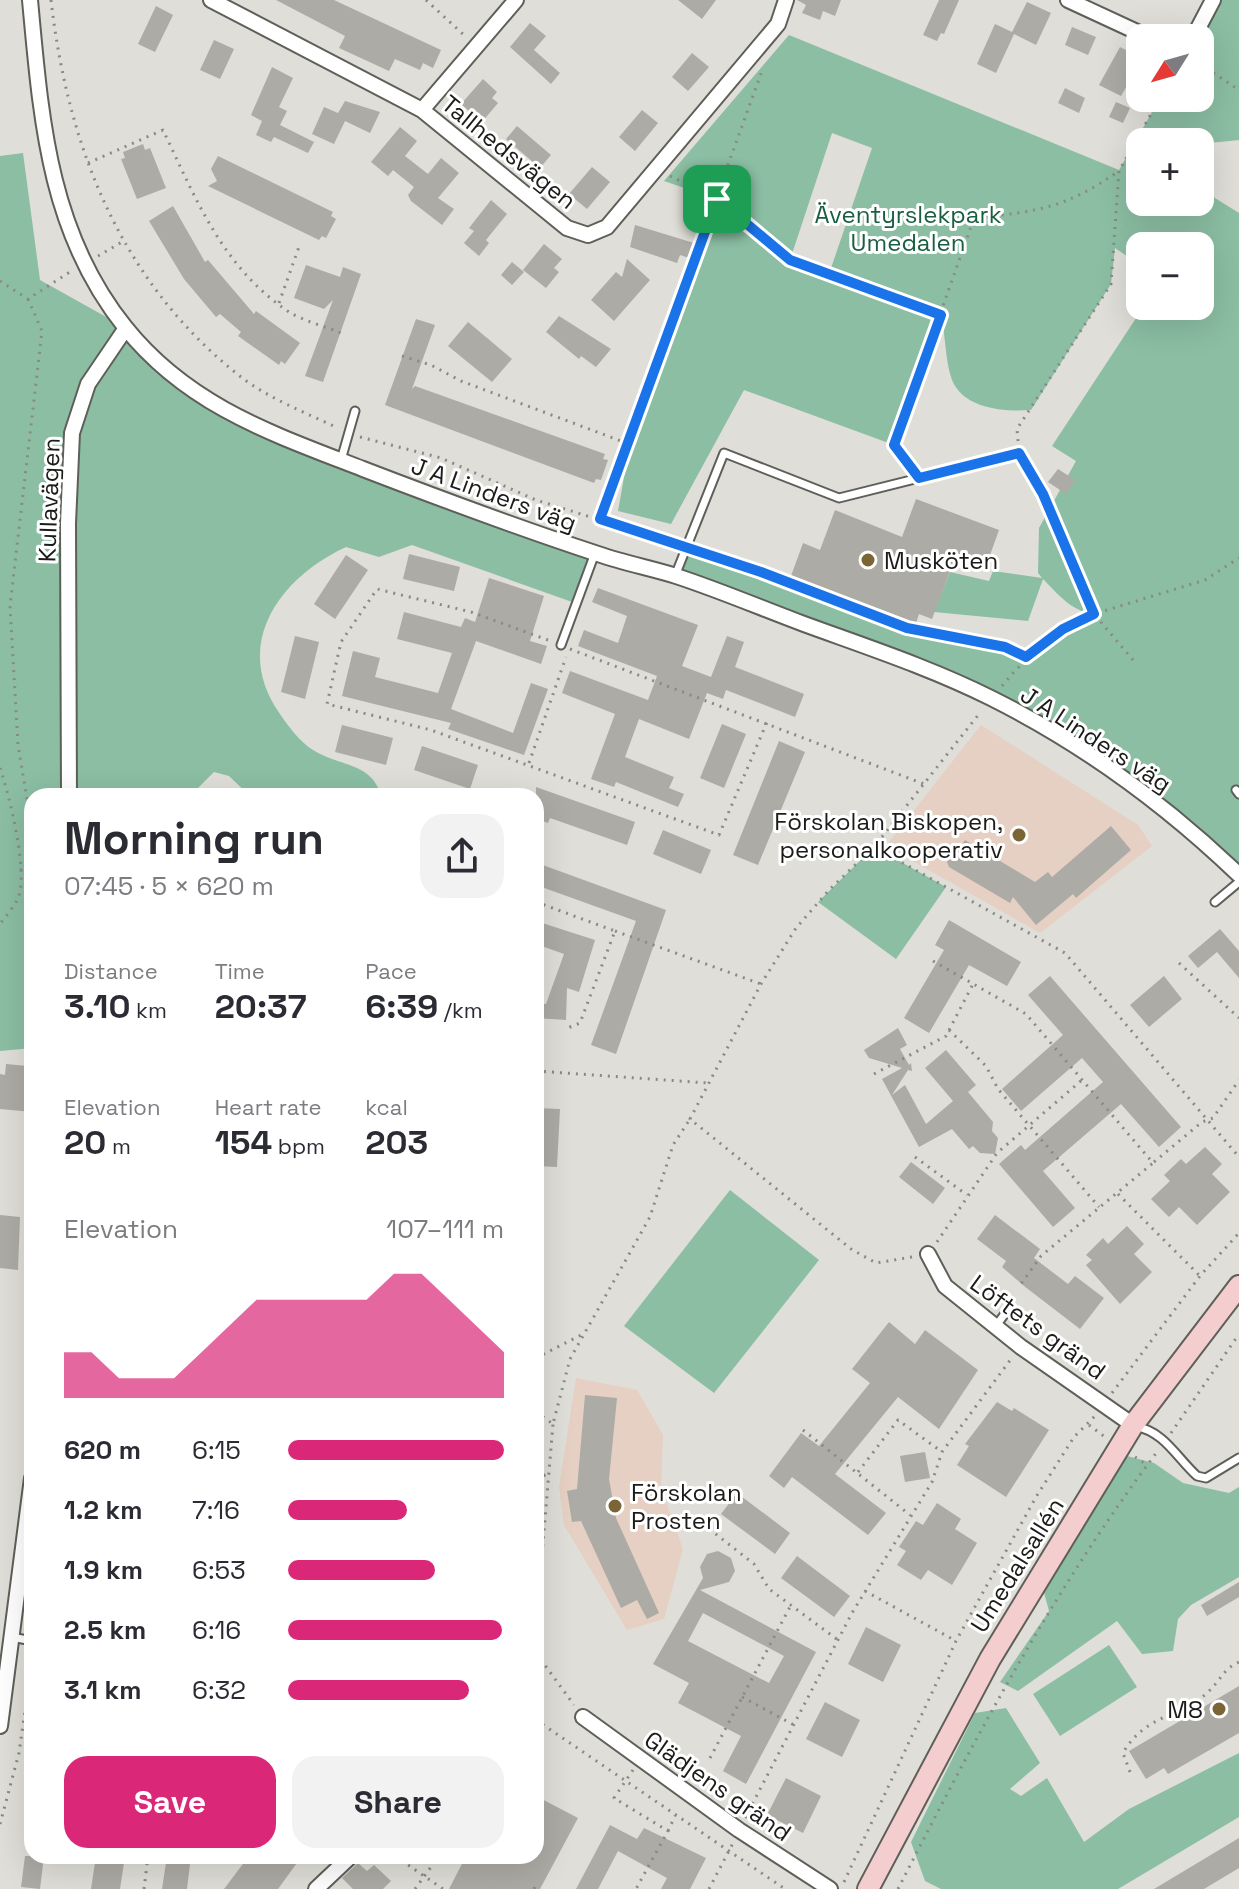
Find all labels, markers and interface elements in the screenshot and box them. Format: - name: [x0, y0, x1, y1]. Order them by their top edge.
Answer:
- north arrow: [1126, 24, 1214, 112]
- map controls: [1126, 24, 1214, 320]
- street label: Tallhedsvägen: [435, 88, 583, 216]
- button: +: [1126, 128, 1214, 216]
- pin: [683, 165, 751, 233]
- icon: arrive: [695, 177, 739, 221]
- park label: Äventyrslekpark Umedalen: [814, 199, 1002, 258]
- button: −: [1126, 232, 1214, 320]
- street label: Kullavägen: [31, 437, 67, 563]
- street label: J A Linders väg: [407, 450, 581, 538]
- place label: Musköten: [884, 545, 998, 576]
- marker: Musköten: [859, 551, 877, 569]
- street label: J A Linders väg: [1015, 679, 1177, 799]
- place label: Förskolan Biskopen, personalkooperativ: [774, 806, 1003, 865]
- text: Morning run: [64, 811, 324, 867]
- button: share: [420, 814, 504, 898]
- marker: Förskolan Biskopen, personalkooperativ: [1010, 826, 1028, 844]
- text: 07:45 · 5 × 620 m: [64, 869, 274, 903]
- text: Distance: [64, 957, 158, 985]
- text: Time: [215, 957, 265, 985]
- text: Pace: [365, 957, 417, 985]
- text: 3.10: [64, 985, 130, 1028]
- text: 20:37: [215, 985, 307, 1028]
- text: 6:39: [365, 985, 438, 1028]
- text: km: [130, 996, 167, 1024]
- text: /km: [438, 996, 483, 1024]
- text: Elevation: [64, 1093, 160, 1121]
- text: Heart rate: [215, 1093, 321, 1121]
- text: kcal: [365, 1093, 408, 1121]
- text: 20: [64, 1121, 106, 1164]
- text: 154: [215, 1121, 272, 1164]
- text: 203: [365, 1121, 428, 1164]
- text: m: [106, 1132, 131, 1160]
- text: bpm: [272, 1132, 325, 1160]
- text: Elevation: [64, 1212, 178, 1246]
- text: 107–111 m: [386, 1212, 504, 1246]
- street label: Löftets gränd: [964, 1267, 1112, 1387]
- text: 620 m: [64, 1433, 141, 1467]
- text: 6:15: [192, 1433, 241, 1467]
- place label: Förskolan Prosten: [631, 1477, 742, 1536]
- street label: Umedalsallén: [963, 1492, 1071, 1638]
- text: 1.2 km: [64, 1493, 142, 1527]
- text: 7:16: [192, 1493, 240, 1527]
- marker: Förskolan Prosten: [606, 1497, 624, 1515]
- text: 1.9 km: [64, 1553, 143, 1587]
- text: 6:53: [192, 1553, 246, 1587]
- text: 2.5 km: [64, 1613, 146, 1647]
- text: 6:16: [192, 1613, 241, 1647]
- text: 3.1 km: [64, 1673, 141, 1707]
- text: 6:32: [192, 1673, 246, 1707]
- place label: M8: [1167, 1694, 1203, 1725]
- marker: M8: [1210, 1700, 1228, 1718]
- street label: Glädjens gränd: [639, 1724, 797, 1848]
- button: Save: [64, 1756, 276, 1848]
- button: Share: [292, 1756, 504, 1848]

